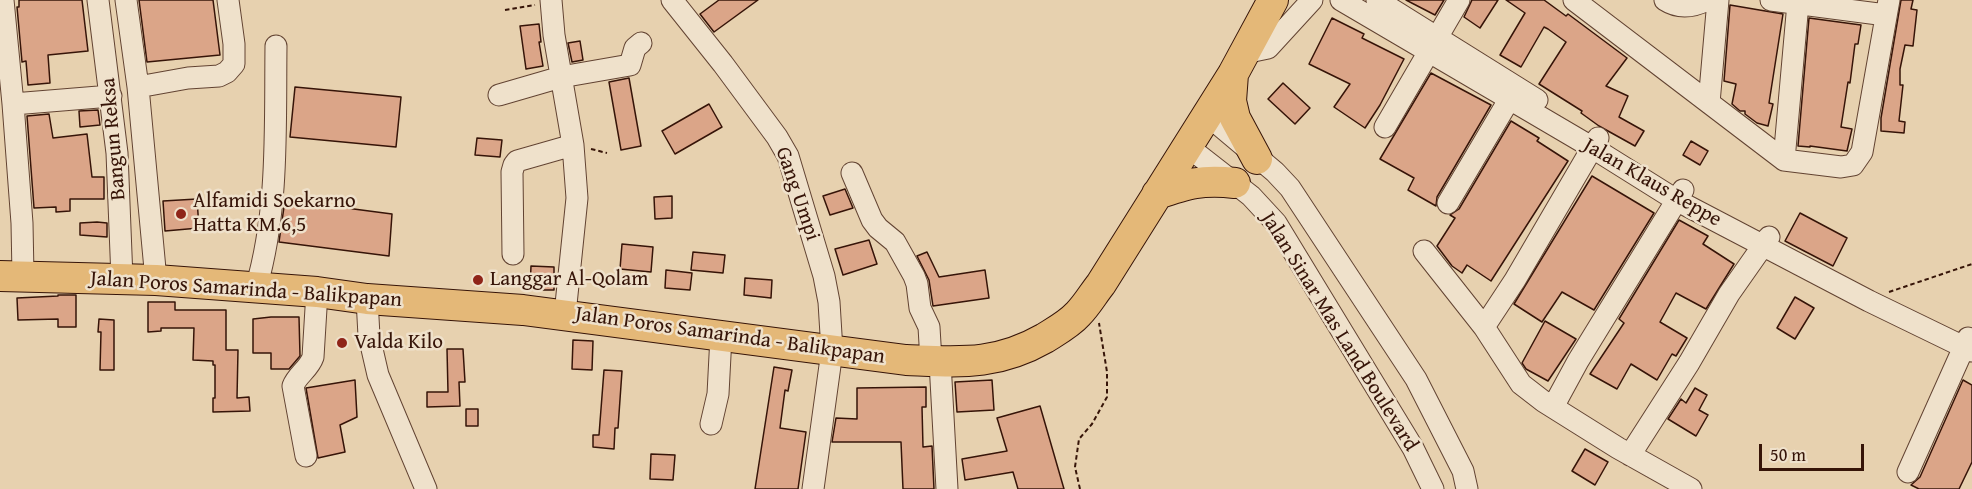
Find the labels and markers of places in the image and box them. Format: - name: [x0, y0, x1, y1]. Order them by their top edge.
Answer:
- place label: Alfamidi Soekarno Hatta KM.6,5: [193, 189, 356, 239]
- marker: Alfamidi Soekarno Hatta KM.6,5: [174, 207, 188, 221]
- place label: Langgar Al-Qolam: [490, 267, 648, 293]
- marker: Langgar Al-Qolam: [471, 273, 485, 287]
- place label: Valda Kilo: [354, 330, 443, 356]
- marker: Valda Kilo: [335, 336, 349, 350]

